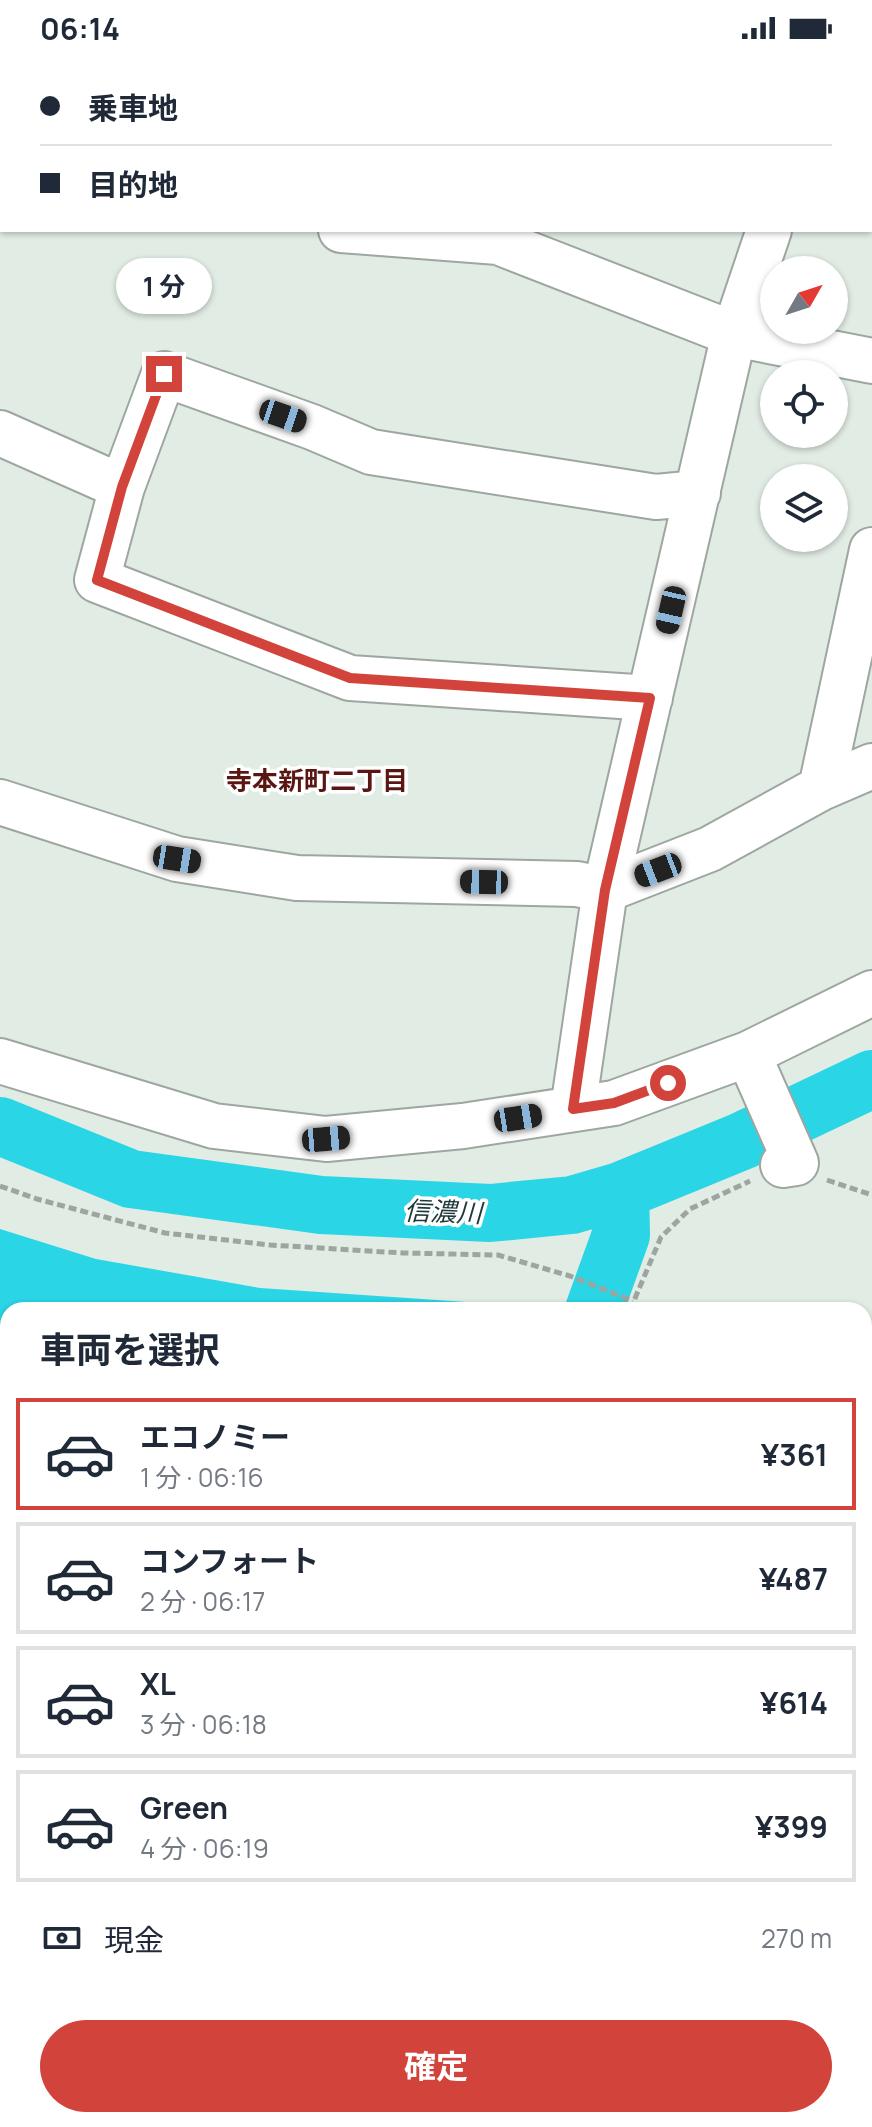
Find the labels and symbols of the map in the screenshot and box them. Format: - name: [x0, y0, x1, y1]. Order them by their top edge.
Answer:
- north arrow: [760, 256, 848, 344]
- callout: 1 分: [116, 258, 212, 314]
- route end: [146, 356, 182, 392]
- car: [256, 397, 310, 435]
- car: [654, 584, 688, 636]
- district label: 寺本新町二丁目: [226, 762, 408, 798]
- car: [151, 843, 203, 875]
- car: [631, 850, 685, 890]
- car: [460, 870, 508, 894]
- route start: [650, 1065, 686, 1101]
- car: [492, 1102, 544, 1134]
- car: [301, 1125, 351, 1153]
- water label: 信濃川: [403, 1192, 486, 1230]

